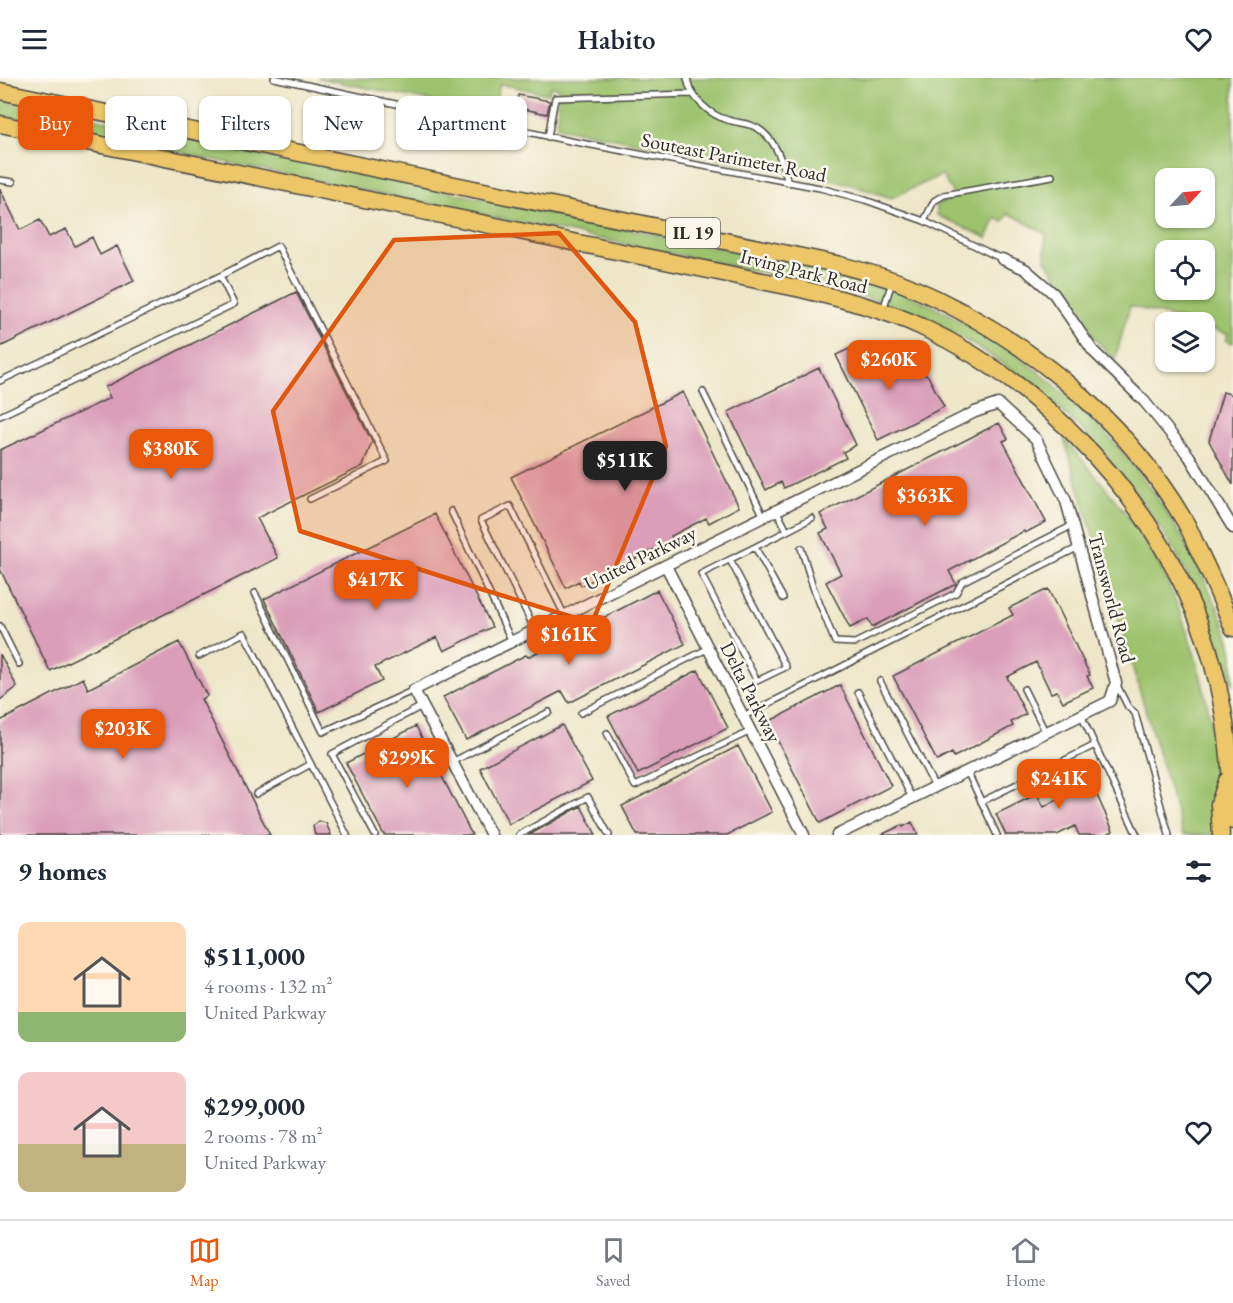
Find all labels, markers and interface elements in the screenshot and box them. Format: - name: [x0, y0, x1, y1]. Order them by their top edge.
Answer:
- text: Habito: [577, 22, 656, 57]
- icon: menu: [18, 23, 51, 56]
- icon: heart: [1182, 23, 1215, 56]
- chip: Buy: [18, 96, 93, 150]
- chip: Rent: [105, 96, 187, 150]
- chip: Filters: [199, 96, 291, 150]
- chip: New: [303, 96, 384, 150]
- chip: Apartment: [396, 96, 527, 150]
- street label: Souteast Parimeter Road: [639, 126, 830, 188]
- north arrow: [1155, 168, 1215, 228]
- map controls: [1155, 168, 1215, 372]
- road number: IL 19: [666, 218, 720, 248]
- button: locate: [1155, 240, 1215, 300]
- street label: Irving Park Road: [738, 243, 871, 300]
- button: layers: [1155, 312, 1215, 372]
- pin: $260K: [847, 340, 931, 391]
- text: $260K: [861, 346, 917, 372]
- pin: $380K: [129, 429, 213, 480]
- text: $380K: [143, 435, 199, 461]
- pin: $511K: [583, 441, 667, 492]
- text: $511K: [597, 447, 653, 473]
- pin: $363K: [883, 476, 967, 527]
- text: $363K: [897, 482, 953, 508]
- street label: United Parkway: [579, 519, 701, 596]
- street label: Transworld Road: [1082, 530, 1142, 667]
- pin: $417K: [334, 560, 418, 611]
- text: $417K: [348, 566, 404, 592]
- pin: $161K: [527, 615, 611, 666]
- text: $161K: [541, 621, 597, 647]
- street label: Delta Parkway: [714, 637, 788, 747]
- pin: $203K: [81, 709, 165, 760]
- text: $203K: [95, 715, 151, 741]
- pin: $299K: [365, 738, 449, 789]
- text: $299K: [379, 744, 435, 770]
- pin: $241K: [1017, 759, 1101, 810]
- text: $241K: [1031, 765, 1087, 791]
- text: 9 homes: [18, 854, 107, 888]
- icon: filters: [1182, 855, 1215, 888]
- text: $511,000: [204, 939, 305, 973]
- icon: home: [66, 946, 138, 1018]
- icon: heart: [1182, 966, 1215, 999]
- text: 4 rooms · 132 m²: [204, 973, 332, 999]
- text: United Parkway: [204, 999, 326, 1025]
- text: $299,000: [204, 1089, 305, 1123]
- icon: home: [66, 1096, 138, 1168]
- icon: heart: [1182, 1116, 1215, 1149]
- text: 2 rooms · 78 m²: [204, 1123, 323, 1149]
- text: United Parkway: [204, 1149, 326, 1175]
- tab: Map: [188, 1234, 221, 1291]
- tab: Saved: [596, 1234, 630, 1291]
- tab: Home: [1006, 1234, 1045, 1291]

